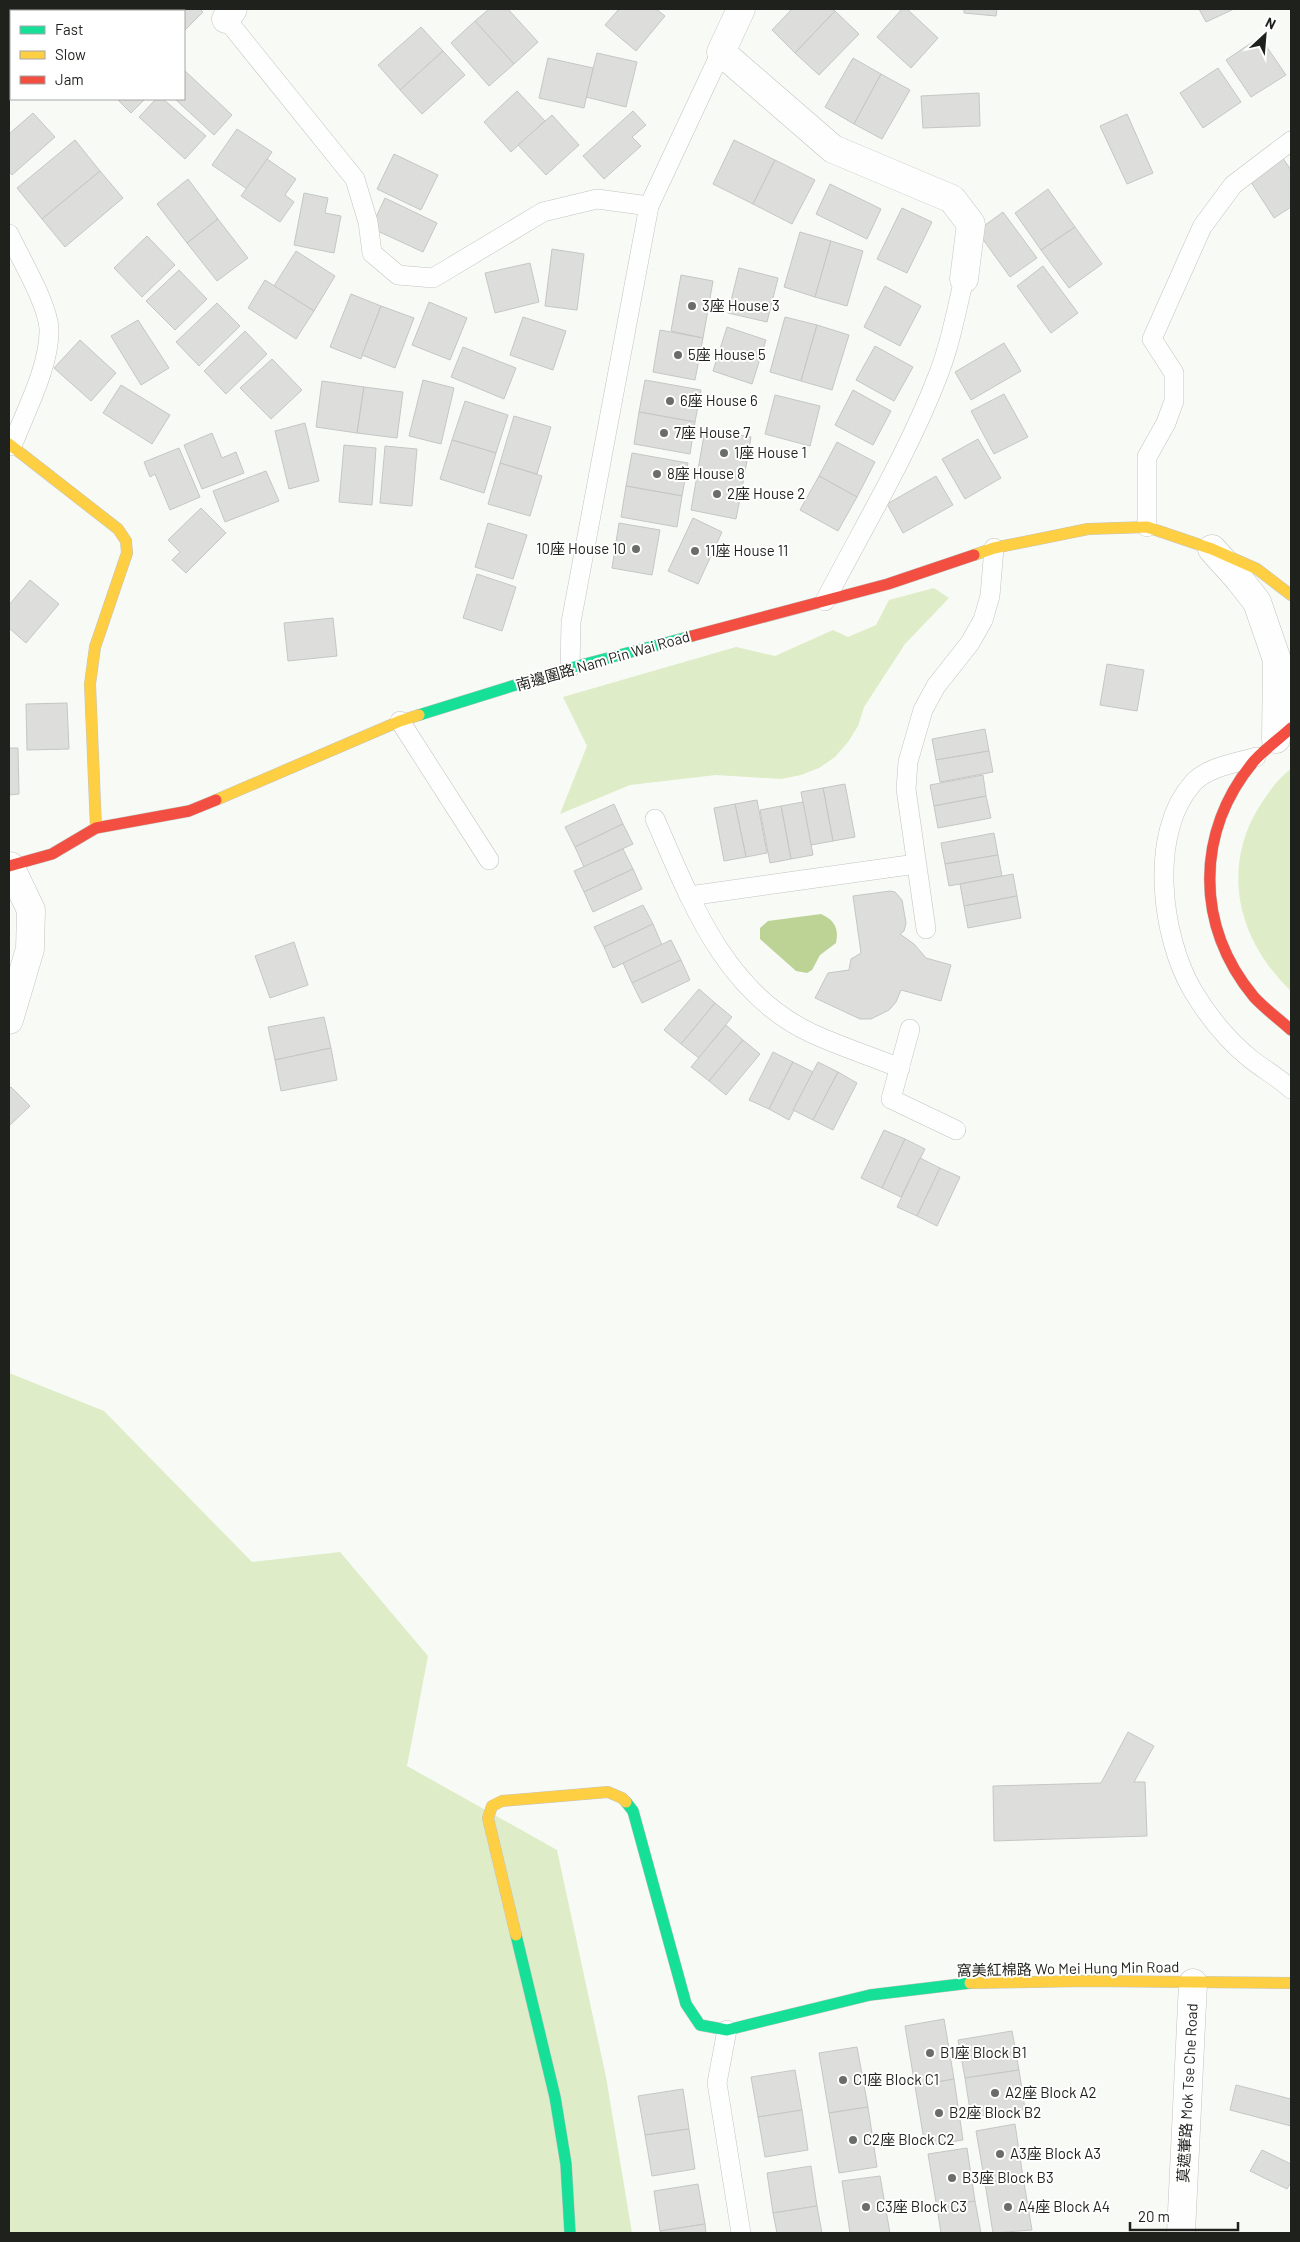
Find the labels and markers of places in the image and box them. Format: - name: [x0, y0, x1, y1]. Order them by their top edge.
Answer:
- place label: 3座 House 3: [702, 296, 780, 314]
- marker: 3座 House 3: [686, 300, 698, 312]
- place label: 5座 House 5: [688, 345, 766, 363]
- marker: 5座 House 5: [672, 349, 684, 361]
- place label: 6座 House 6: [680, 391, 758, 409]
- marker: 6座 House 6: [664, 395, 676, 407]
- place label: 7座 House 7: [674, 423, 750, 441]
- marker: 7座 House 7: [658, 427, 670, 439]
- place label: 1座 House 1: [734, 443, 807, 461]
- marker: 1座 House 1: [718, 447, 730, 459]
- place label: 8座 House 8: [667, 464, 745, 482]
- marker: 8座 House 8: [651, 468, 663, 480]
- place label: 2座 House 2: [727, 484, 805, 502]
- marker: 2座 House 2: [711, 488, 723, 500]
- place label: 10座 House 10: [536, 539, 626, 557]
- place label: 11座 House 11: [705, 541, 788, 559]
- marker: 10座 House 10: [630, 543, 642, 555]
- marker: 11座 House 11: [689, 545, 701, 557]
- place label: B1座 Block B1: [940, 2043, 1027, 2061]
- marker: B1座 Block B1: [924, 2047, 936, 2059]
- place label: C1座 Block C1: [853, 2070, 939, 2088]
- marker: C1座 Block C1: [837, 2074, 849, 2086]
- place label: A2座 Block A2: [1005, 2083, 1097, 2101]
- marker: A2座 Block A2: [989, 2087, 1001, 2099]
- place label: B2座 Block B2: [949, 2103, 1041, 2121]
- marker: B2座 Block B2: [933, 2107, 945, 2119]
- place label: C2座 Block C2: [863, 2130, 955, 2148]
- marker: C2座 Block C2: [847, 2134, 859, 2146]
- place label: A3座 Block A3: [1010, 2144, 1101, 2162]
- marker: A3座 Block A3: [994, 2148, 1006, 2160]
- place label: B3座 Block B3: [962, 2168, 1054, 2186]
- marker: B3座 Block B3: [946, 2172, 958, 2184]
- place label: C3座 Block C3: [876, 2197, 967, 2215]
- place label: A4座 Block A4: [1018, 2197, 1110, 2215]
- marker: C3座 Block C3: [860, 2201, 872, 2213]
- marker: A4座 Block A4: [1002, 2201, 1014, 2213]

